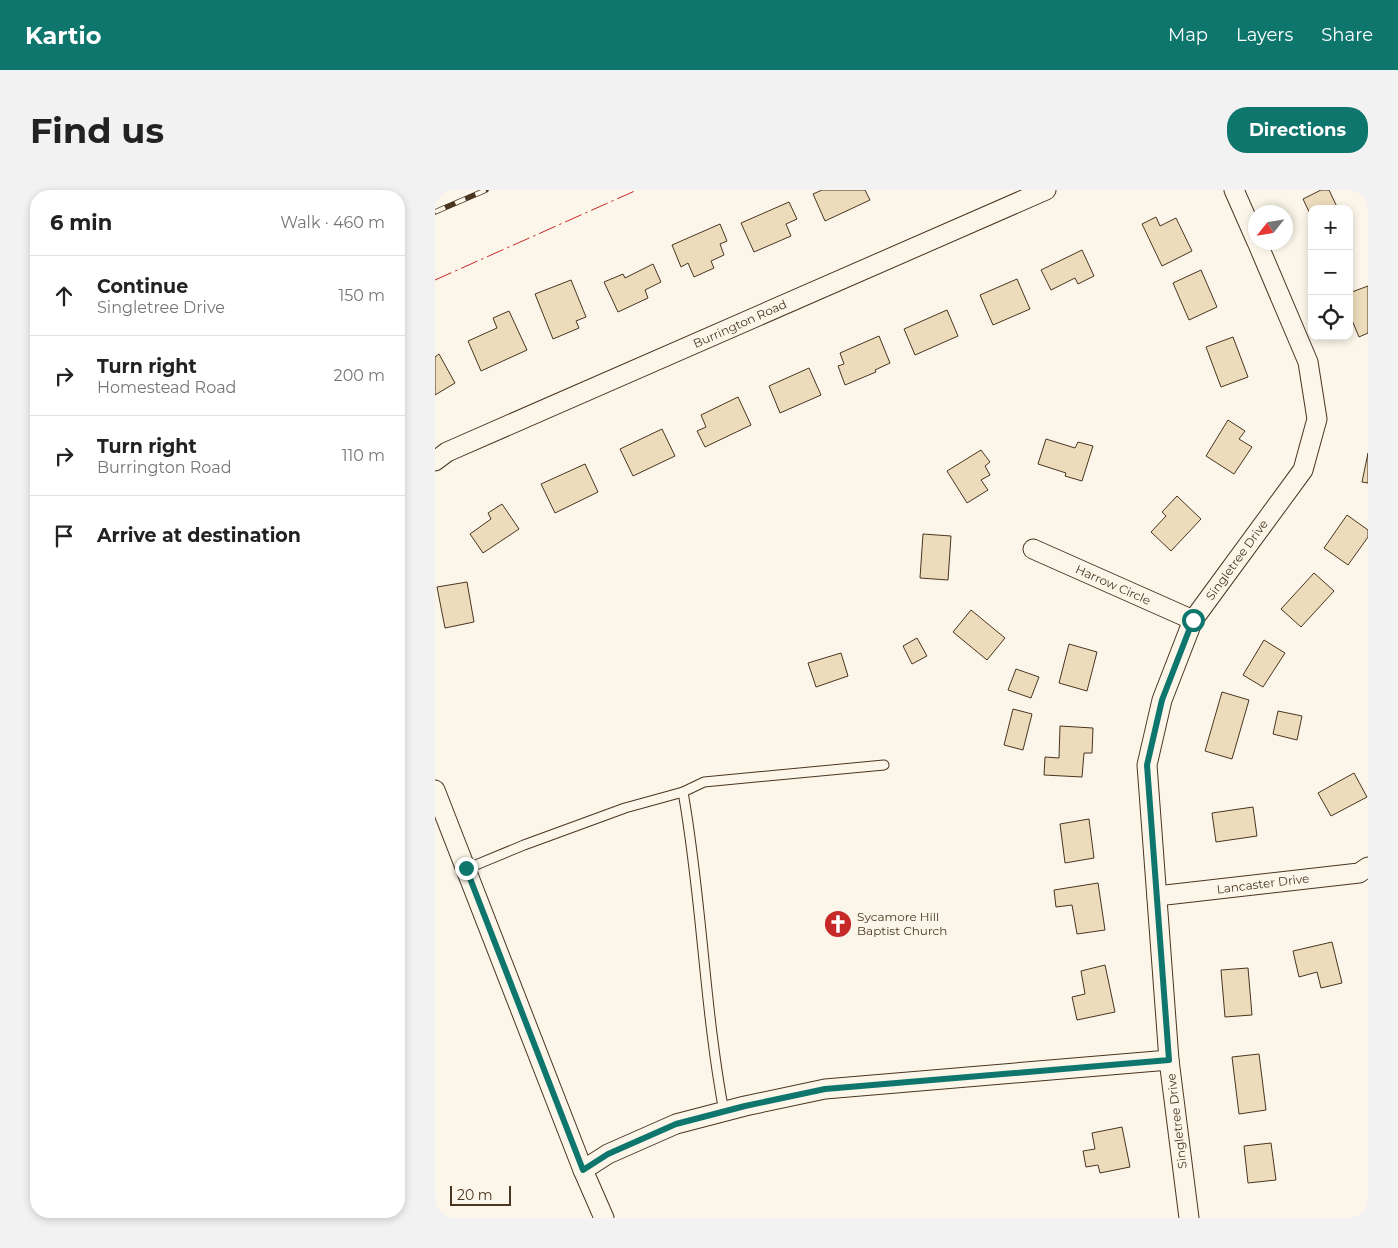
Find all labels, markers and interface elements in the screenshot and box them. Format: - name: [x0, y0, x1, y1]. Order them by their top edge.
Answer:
- text: Kartio: [25, 21, 101, 50]
- text: Map: [1168, 24, 1208, 46]
- text: Layers: [1236, 24, 1293, 46]
- text: Share: [1321, 24, 1373, 46]
- button: Directions: [1227, 107, 1368, 153]
- text: Find us: [30, 109, 164, 152]
- north arrow: [1248, 205, 1293, 250]
- map controls: [1308, 205, 1353, 340]
- button: +: [1308, 205, 1353, 250]
- text: 6 min: [50, 210, 112, 235]
- text: Walk · 460 m: [280, 213, 385, 232]
- button: −: [1308, 250, 1353, 295]
- text: Continue: [97, 275, 188, 298]
- icon: ahead: [50, 282, 78, 310]
- text: 150 m: [338, 286, 385, 305]
- button: locate: [1308, 295, 1353, 340]
- street label: Burrington Road: [691, 296, 789, 351]
- text: Singletree Drive: [97, 298, 225, 317]
- text: Turn right: [97, 355, 197, 378]
- icon: right: [50, 362, 78, 390]
- text: 200 m: [334, 366, 385, 385]
- text: Homestead Road: [97, 378, 236, 397]
- text: Turn right: [97, 435, 197, 458]
- icon: right: [50, 442, 78, 470]
- text: 110 m: [342, 446, 385, 465]
- text: Burrington Road: [97, 458, 232, 477]
- street label: Singletree Drive: [1202, 516, 1271, 603]
- icon: arrive: [50, 522, 78, 550]
- text: Arrive at destination: [97, 524, 301, 547]
- street label: Harrow Circle: [1073, 561, 1153, 608]
- route start: [1182, 609, 1205, 632]
- route end: [455, 857, 478, 880]
- street label: Lancaster Drive: [1216, 870, 1310, 897]
- church icon: Sycamore Hill Baptist Church: [823, 909, 853, 939]
- place label: Sycamore Hill Baptist Church: [857, 909, 947, 938]
- street label: Singletree Drive: [1163, 1072, 1190, 1170]
- scale bar: [450, 1183, 511, 1206]
- text: 20 m: [457, 1186, 493, 1204]

